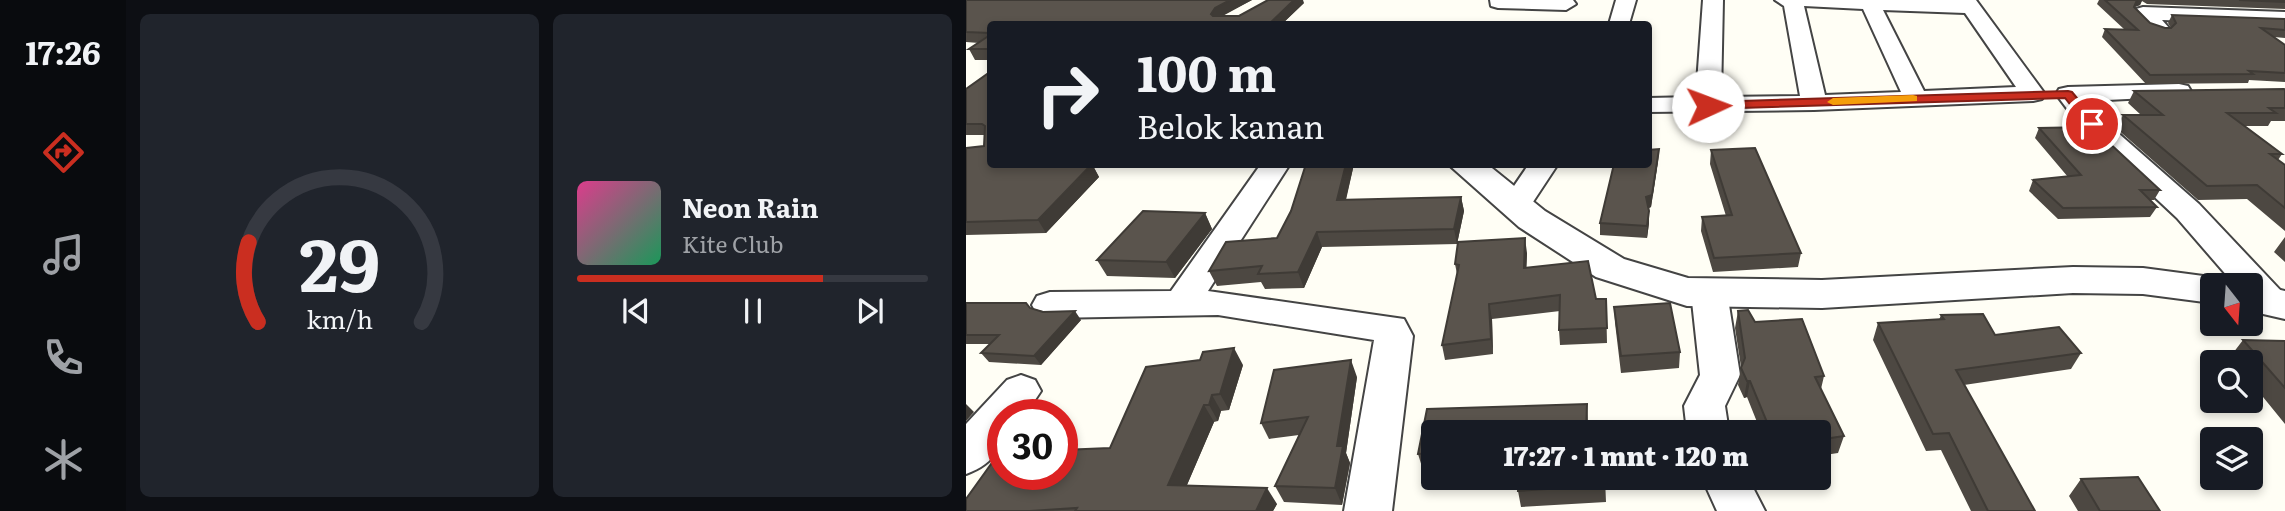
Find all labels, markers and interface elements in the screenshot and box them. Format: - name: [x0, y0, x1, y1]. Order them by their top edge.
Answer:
- text: 17:26: [25, 27, 101, 75]
- text: 100 m: [1137, 34, 1276, 107]
- icon: right: [1022, 49, 1113, 140]
- position arrow: [1671, 69, 1745, 143]
- pin: [2062, 94, 2122, 154]
- text: Belok kanan: [1137, 101, 1325, 149]
- icon: arrive: [2073, 105, 2111, 143]
- icon: directions: [39, 128, 88, 177]
- text: Neon Rain: [682, 187, 819, 226]
- text: 29: [299, 206, 380, 314]
- text: Kite Club: [682, 226, 783, 260]
- icon: music: [39, 230, 88, 279]
- north arrow: [2200, 273, 2263, 336]
- map controls: [2200, 273, 2263, 490]
- icon: previous: [617, 292, 655, 330]
- icon: pause: [734, 292, 772, 330]
- icon: next: [851, 292, 889, 330]
- text: km/h: [306, 299, 373, 336]
- icon: phone: [39, 333, 88, 382]
- button: search: [2200, 350, 2263, 413]
- speed limit sign: 30: [987, 399, 1078, 490]
- button: layers: [2200, 427, 2263, 490]
- icon: climate: [39, 435, 88, 484]
- text: 17:27 · 1 mnt · 120 m: [1504, 435, 1748, 474]

